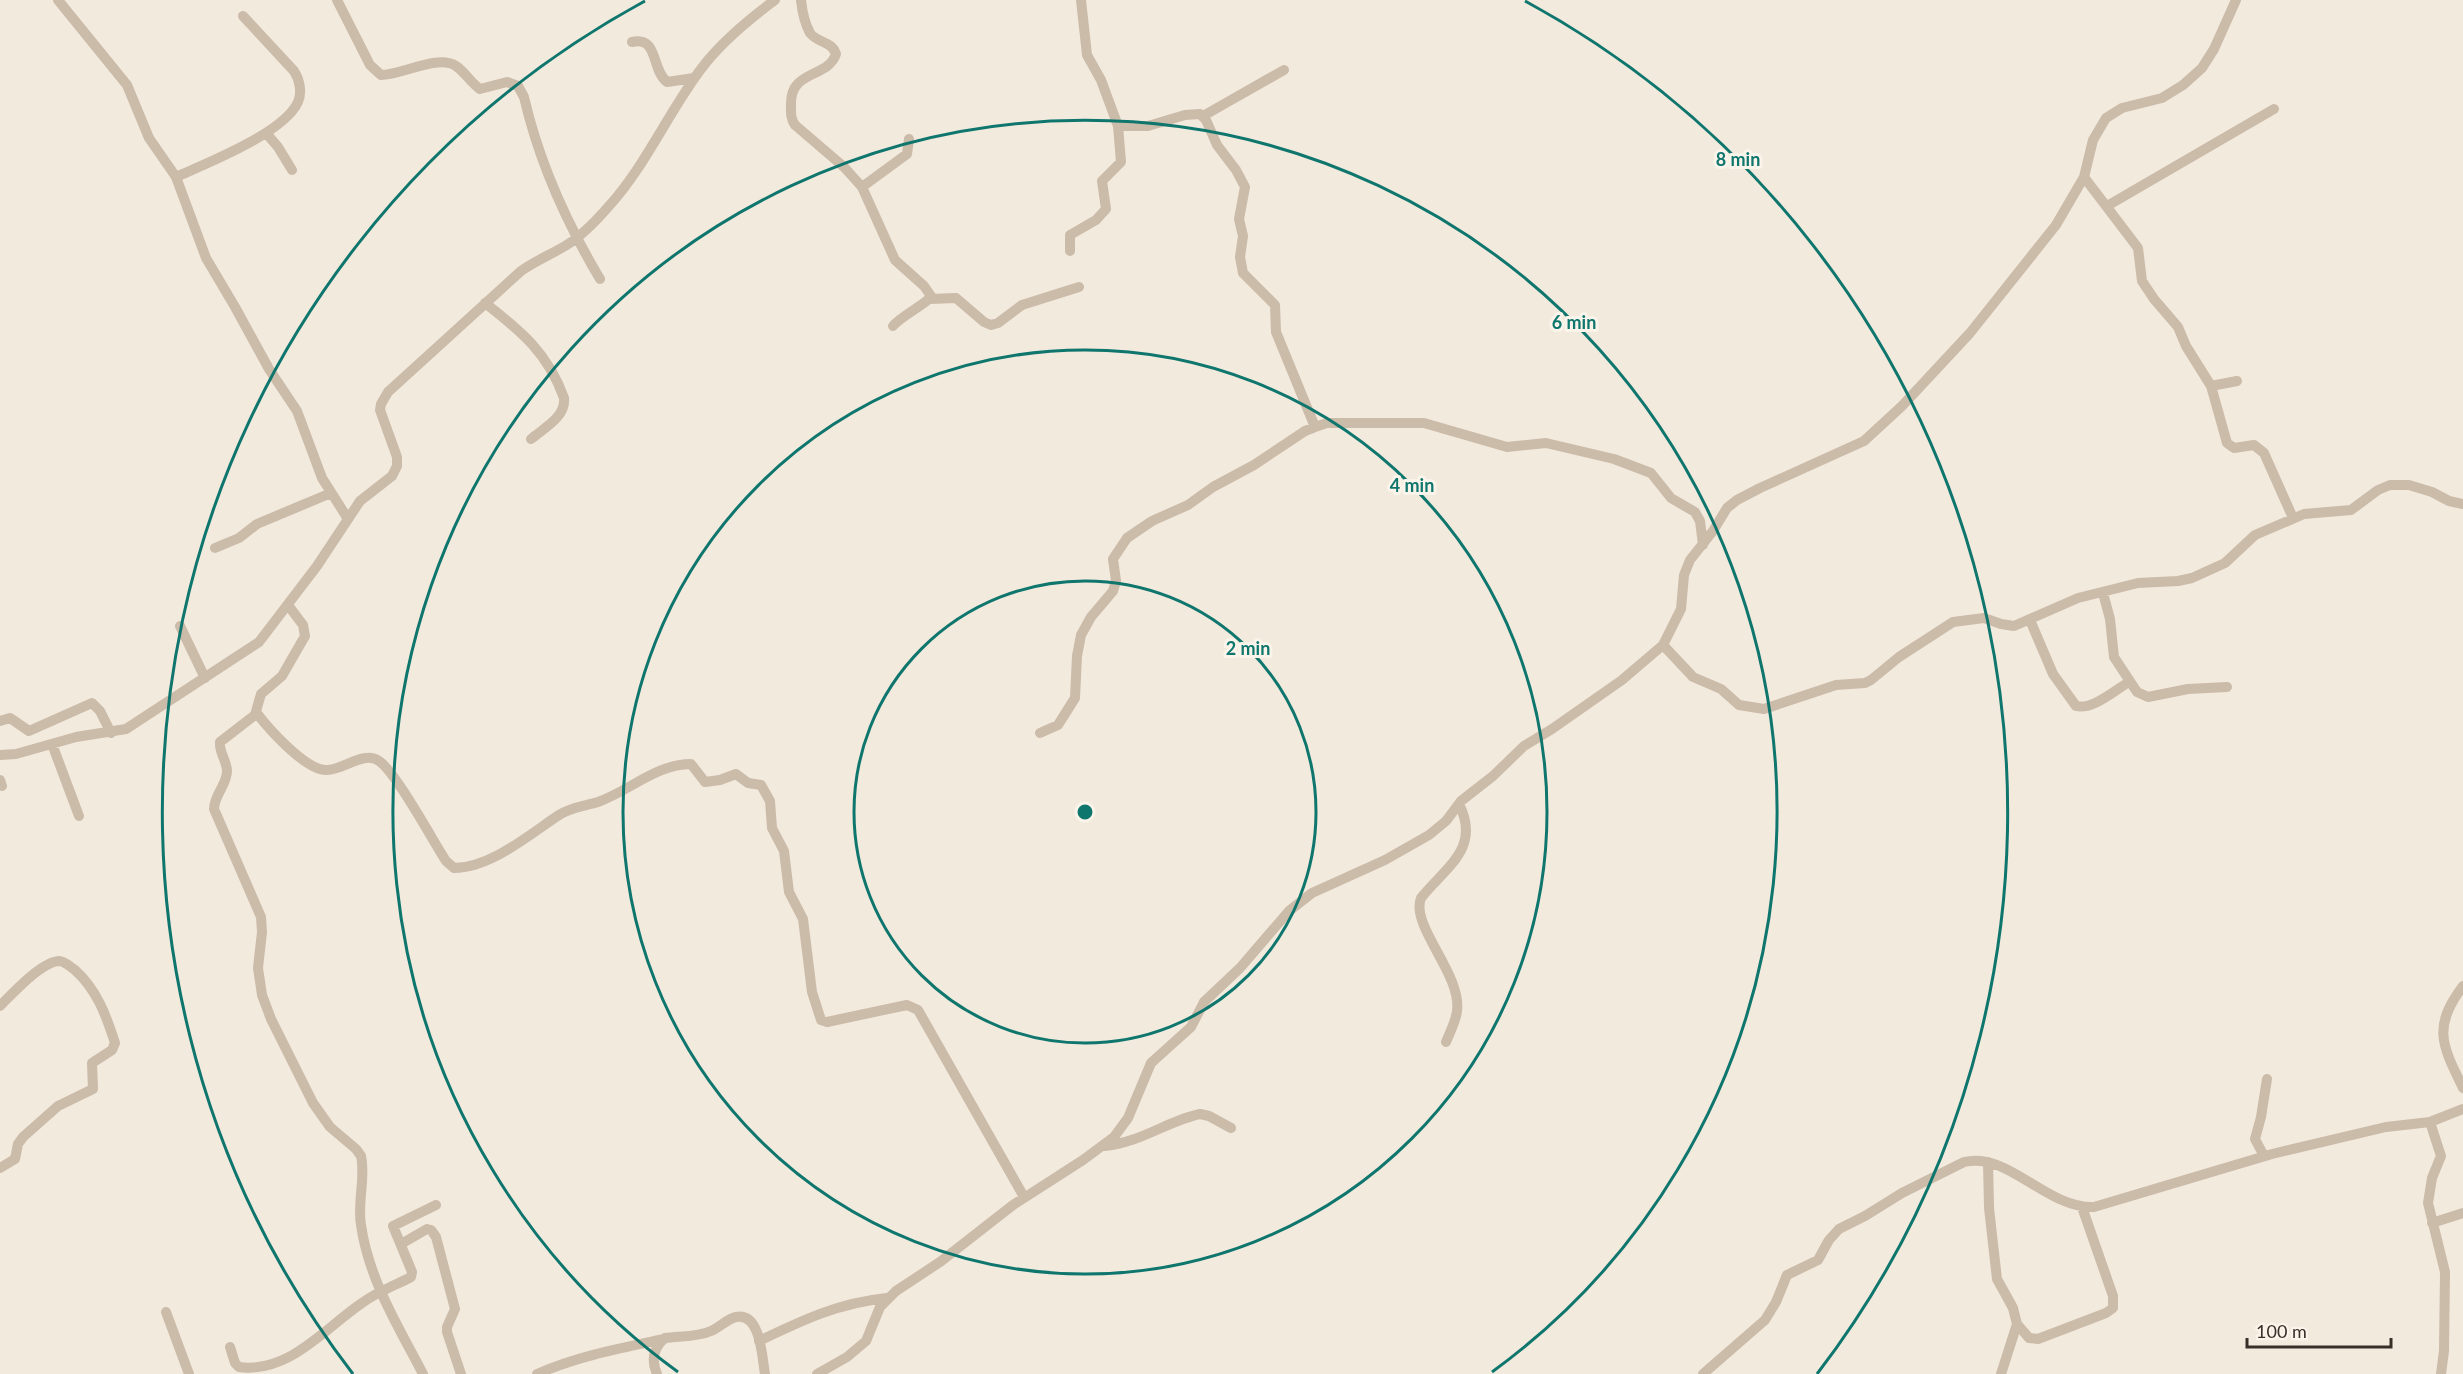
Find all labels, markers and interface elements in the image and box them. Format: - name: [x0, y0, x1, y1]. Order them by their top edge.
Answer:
- text: 8 min: [1716, 148, 1760, 170]
- text: 6 min: [1552, 311, 1596, 333]
- text: 4 min: [1390, 474, 1434, 496]
- text: 2 min: [1226, 637, 1270, 659]
- centre of rings: [1075, 802, 1095, 822]
- scale bar: [2247, 1311, 2391, 1349]
- text: 100 m: [2256, 1320, 2307, 1342]

